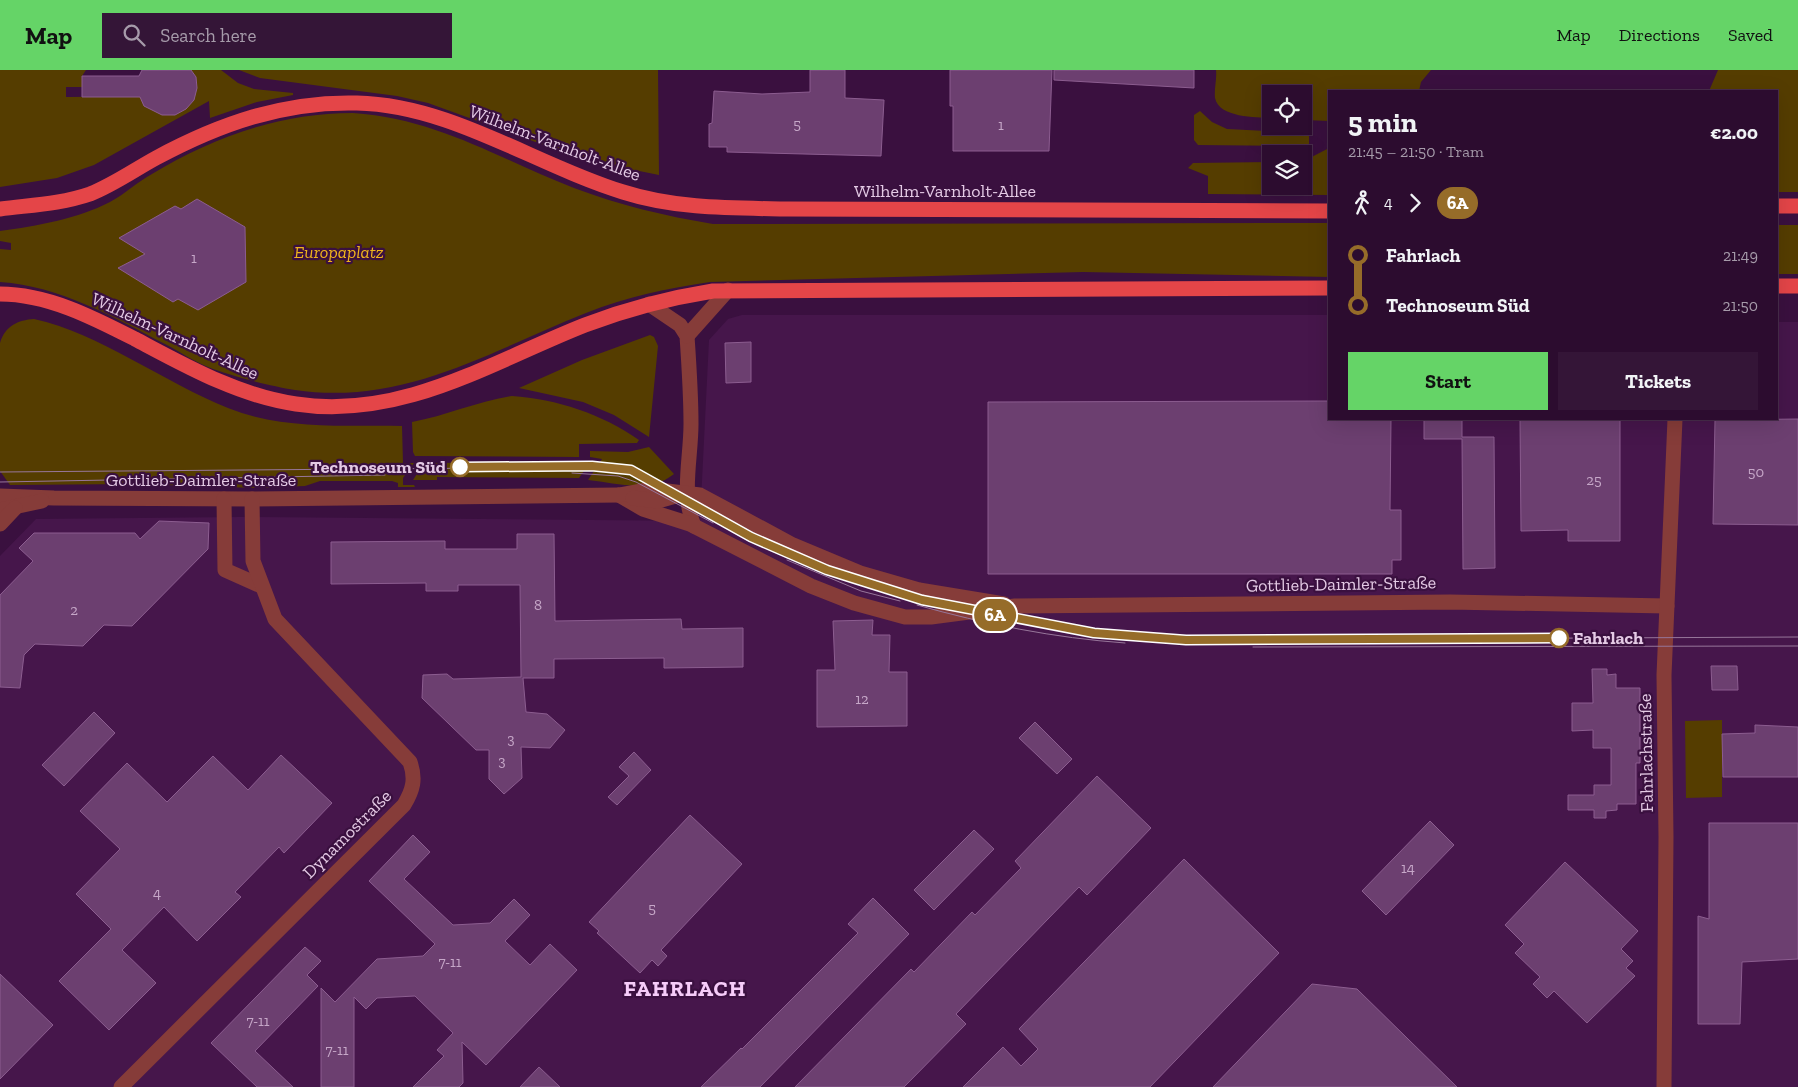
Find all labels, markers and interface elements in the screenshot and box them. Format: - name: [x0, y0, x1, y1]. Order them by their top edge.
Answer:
- search box: [102, 13, 452, 58]
- text: Map: [25, 21, 72, 50]
- icon: search: [120, 21, 148, 49]
- text: Search here: [160, 24, 257, 47]
- text: Map: [1556, 24, 1591, 46]
- text: Directions: [1619, 24, 1700, 46]
- text: Saved: [1728, 24, 1773, 46]
- map controls: [1262, 85, 1312, 195]
- button: locate: [1262, 85, 1312, 135]
- street label: Wilhelm-Varnholt-Allee: [466, 100, 644, 186]
- text: 5 min: [1348, 106, 1417, 139]
- house number: 5: [793, 115, 801, 133]
- house number: 1: [998, 116, 1004, 134]
- text: €2.00: [1710, 121, 1758, 144]
- text: 21:45 – 21:50 · Tram: [1348, 142, 1484, 161]
- button: layers: [1262, 145, 1312, 195]
- street label: Wilhelm-Varnholt-Allee: [854, 180, 1036, 202]
- icon: walk: [1348, 189, 1376, 217]
- icon: forward: [1401, 189, 1429, 217]
- text: 6A: [1447, 192, 1468, 214]
- text: 4: [1384, 193, 1393, 212]
- park label: Europaplatz: [294, 241, 384, 263]
- text: Fahrlach: [1386, 244, 1460, 267]
- text: 21:49: [1723, 246, 1758, 265]
- house number: 1: [191, 249, 197, 267]
- street label: Wilhelm-Varnholt-Allee: [88, 288, 262, 384]
- text: Technoseum Süd: [1386, 294, 1530, 317]
- text: 21:50: [1723, 296, 1758, 315]
- button: Start: [1348, 352, 1548, 410]
- button: Tickets: [1558, 352, 1758, 410]
- place label: Technoseum Süd: [310, 456, 447, 478]
- marker: Technoseum Süd: [450, 457, 470, 477]
- house number: 50: [1748, 463, 1764, 481]
- street label: Gottlieb-Daimler-Straße: [106, 469, 296, 491]
- house number: 25: [1586, 471, 1602, 489]
- street label: Gottlieb-Daimler-Straße: [1246, 571, 1436, 597]
- house number: 8: [534, 596, 542, 614]
- line badge: 6A: [972, 599, 1018, 631]
- house number: 2: [70, 601, 78, 619]
- text: 6A: [984, 604, 1006, 626]
- place label: Fahrlach: [1573, 627, 1644, 649]
- marker: Fahrlach: [1549, 628, 1569, 648]
- house number: 12: [855, 690, 869, 708]
- street label: Fahrlachstraße: [1634, 693, 1658, 813]
- house number: 3: [507, 730, 515, 748]
- house number: 3: [498, 752, 506, 770]
- street label: Dynamostraße: [298, 785, 396, 883]
- house number: 14: [1401, 859, 1415, 877]
- house number: 4: [153, 884, 161, 902]
- house number: 5: [648, 899, 656, 917]
- house number: 7-11: [438, 953, 462, 971]
- district label: FAHRLACH: [624, 975, 746, 1002]
- house number: 7-11: [246, 1012, 270, 1030]
- house number: 7-11: [325, 1041, 349, 1059]

